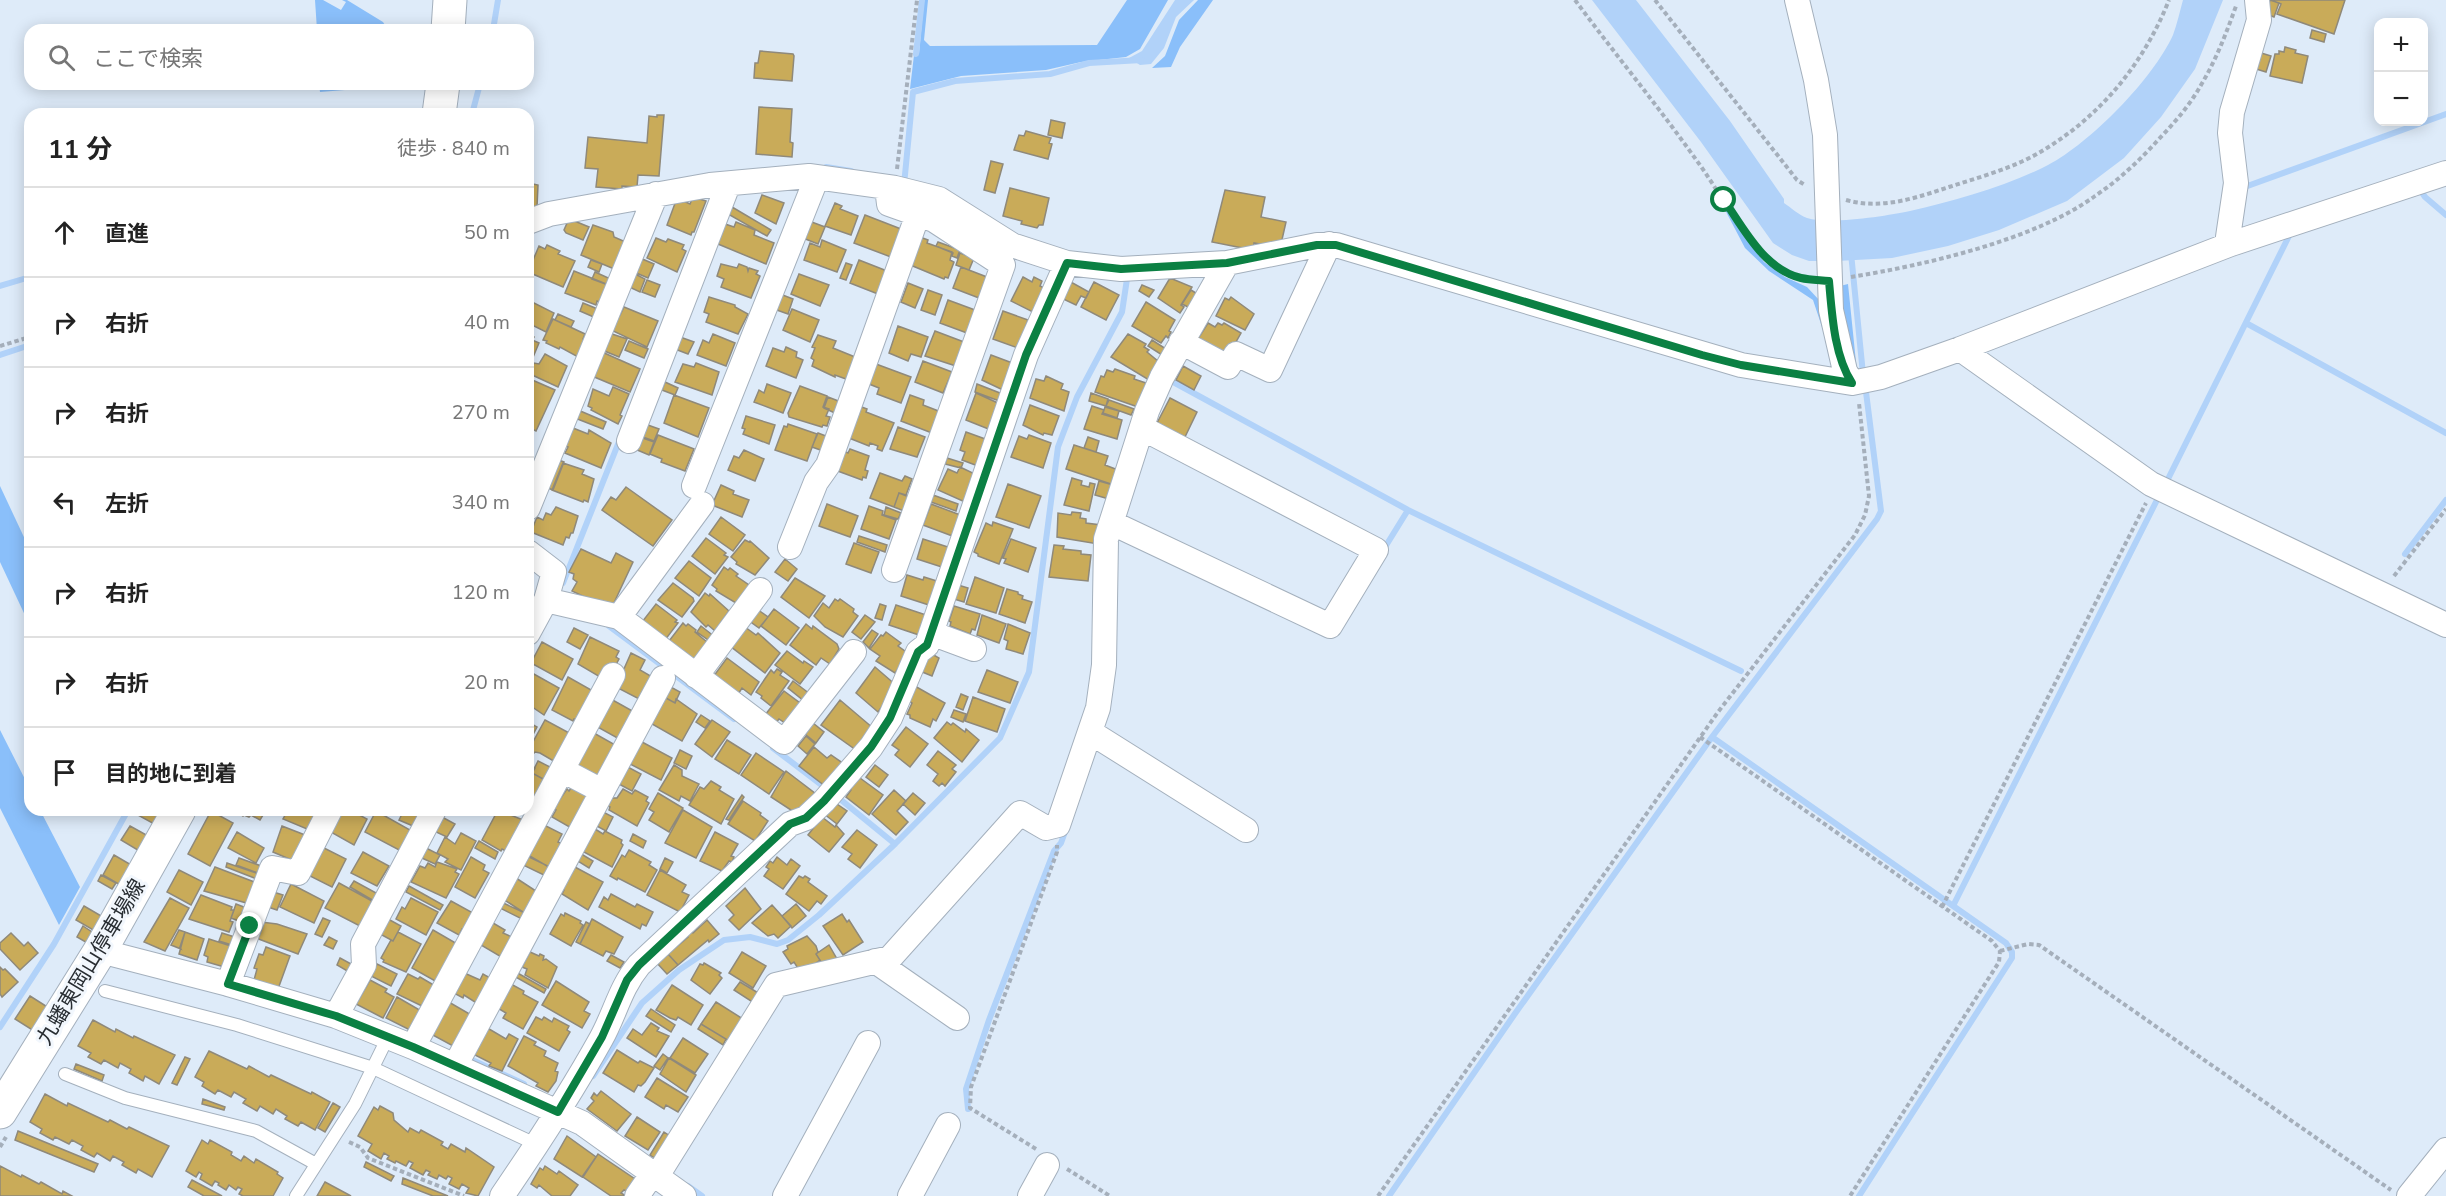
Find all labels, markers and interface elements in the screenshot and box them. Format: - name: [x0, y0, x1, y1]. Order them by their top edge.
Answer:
- map controls: [2374, 18, 2428, 126]
- button: +: [2374, 18, 2428, 72]
- search box: [24, 24, 534, 90]
- icon: search: [45, 41, 78, 74]
- text: ここで検索: [93, 44, 203, 74]
- button: −: [2374, 72, 2428, 126]
- text: 11 分: [48, 132, 112, 167]
- text: 徒歩 · 840 m: [397, 135, 510, 162]
- route start: [1710, 186, 1736, 212]
- icon: ahead: [48, 216, 81, 249]
- text: 直進: [105, 219, 149, 249]
- text: 50 m: [464, 219, 510, 246]
- icon: right: [48, 306, 81, 339]
- text: 右折: [105, 309, 149, 339]
- text: 40 m: [464, 309, 510, 336]
- icon: right: [48, 396, 81, 429]
- text: 右折: [105, 399, 149, 429]
- text: 270 m: [452, 399, 510, 426]
- icon: left: [48, 486, 81, 519]
- text: 左折: [105, 489, 149, 519]
- text: 340 m: [452, 489, 510, 516]
- icon: right: [48, 576, 81, 609]
- text: 右折: [105, 579, 149, 609]
- text: 120 m: [452, 579, 510, 606]
- icon: right: [48, 666, 81, 699]
- text: 右折: [105, 669, 149, 699]
- text: 20 m: [464, 669, 510, 696]
- icon: arrive: [48, 756, 81, 789]
- text: 目的地に到着: [105, 759, 237, 789]
- street label: 九蟠東岡山停車場線: [30, 874, 152, 1050]
- route end: [236, 912, 262, 938]

